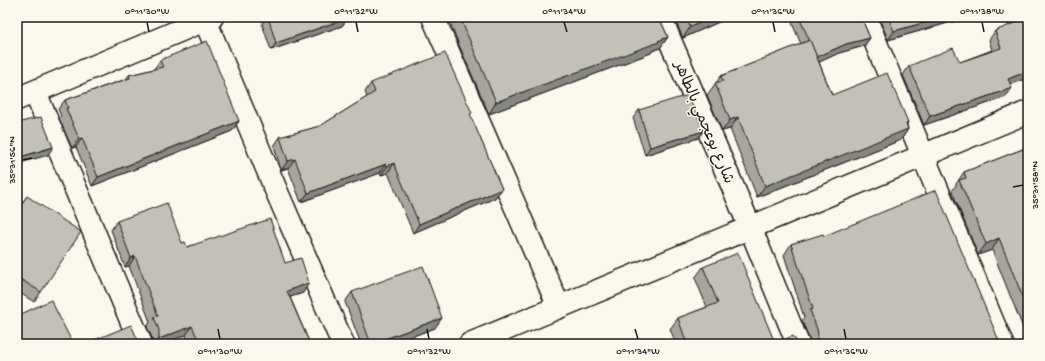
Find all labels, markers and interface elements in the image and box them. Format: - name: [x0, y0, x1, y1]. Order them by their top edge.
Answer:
- text: 0°11'30"W: [125, 6, 170, 18]
- text: 0°11'32"W: [334, 6, 378, 18]
- text: 0°11'34"W: [542, 6, 586, 18]
- text: 0°11'36"W: [751, 6, 795, 18]
- text: 0°11'38"W: [960, 6, 1005, 18]
- street label: شارع بوعجمي بالطاهر: [667, 57, 737, 187]
- text: 35°31'56"N: [7, 136, 19, 185]
- text: 35°31'58"N: [1030, 160, 1042, 210]
- text: 0°11'30"W: [198, 346, 243, 358]
- text: 0°11'32"W: [407, 346, 451, 358]
- text: 0°11'34"W: [616, 346, 660, 358]
- text: 0°11'36"W: [824, 346, 868, 358]

